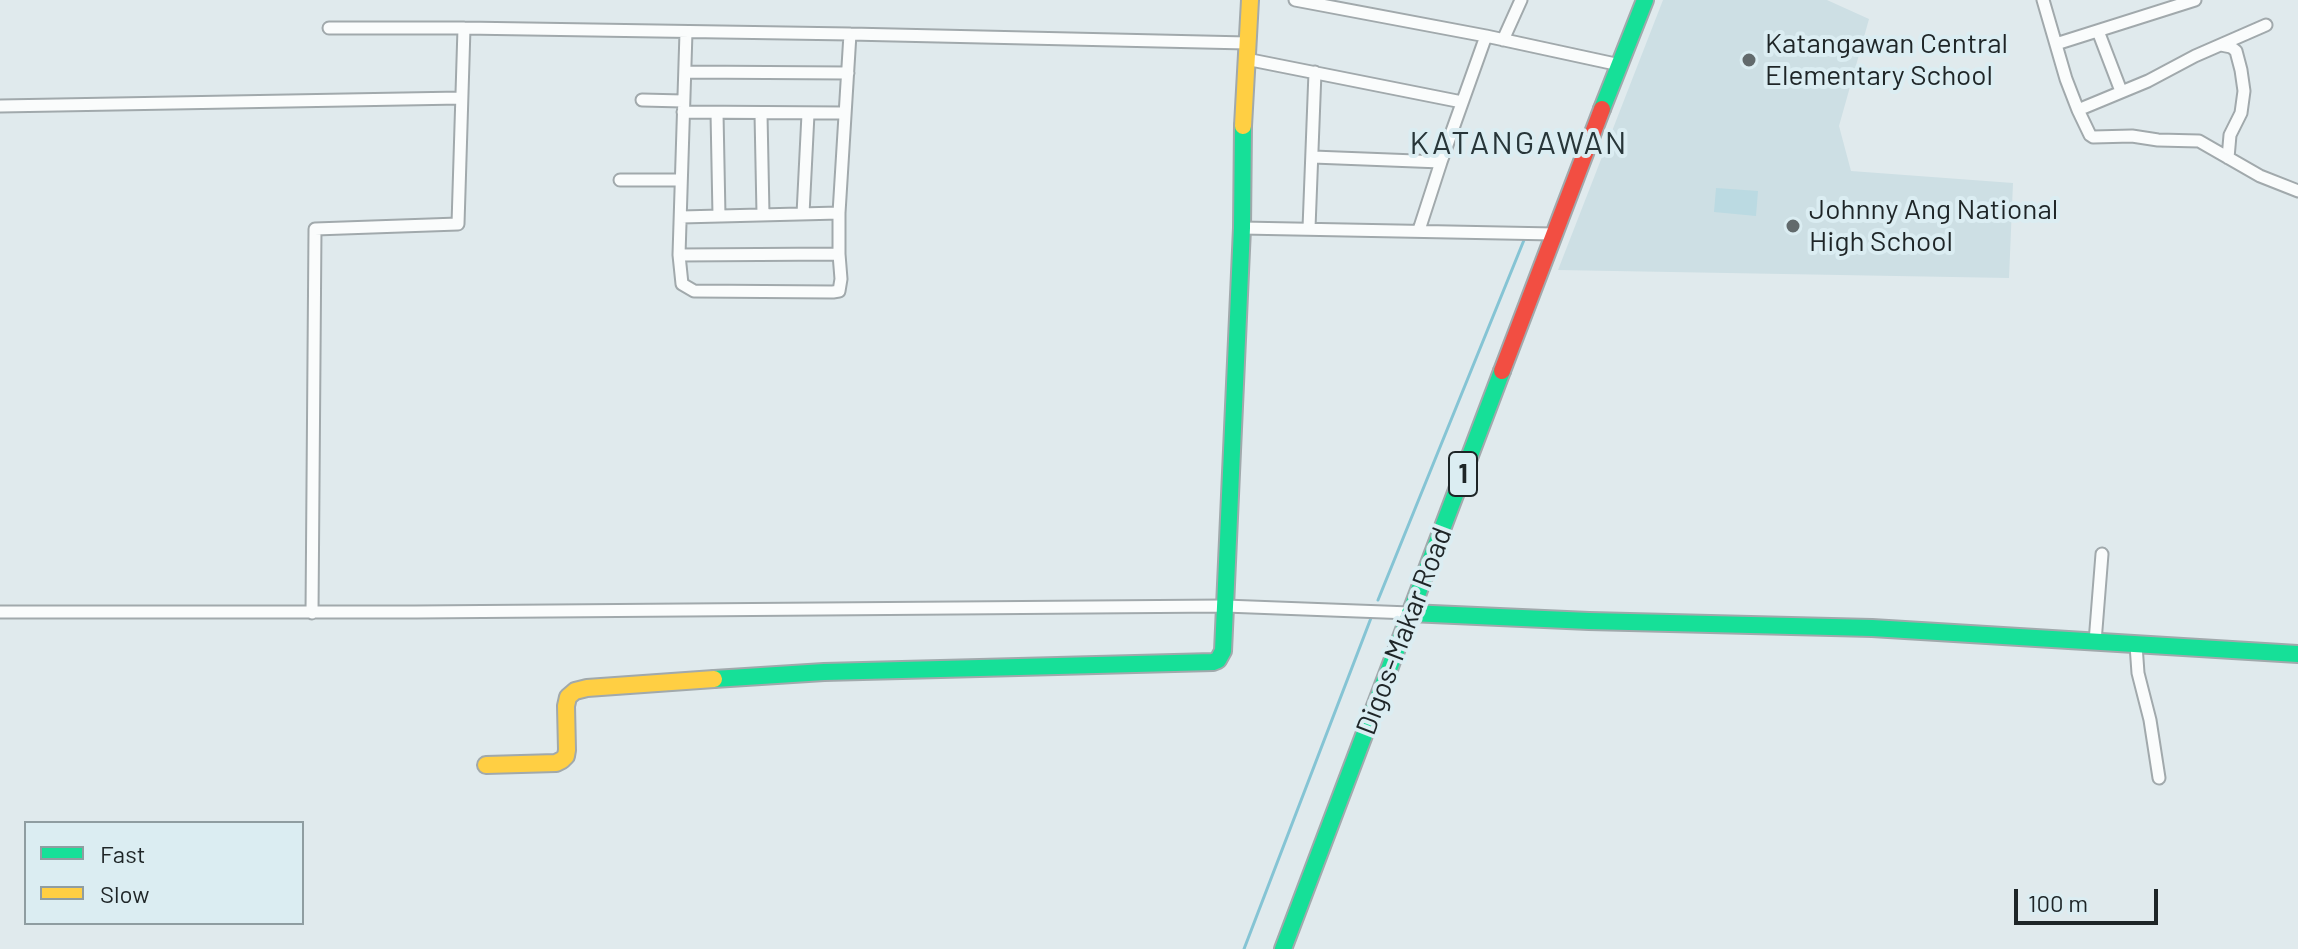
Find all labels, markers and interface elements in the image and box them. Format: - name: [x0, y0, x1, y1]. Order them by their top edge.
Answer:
- place label: Katangawan Central Elementary School: [1765, 27, 2008, 93]
- marker: Katangawan Central Elementary School: [1740, 51, 1758, 69]
- district label: KATANGAWAN: [1410, 124, 1628, 162]
- place label: Johnny Ang National High School: [1809, 193, 2058, 259]
- marker: Johnny Ang National High School: [1784, 217, 1802, 235]
- road number: 1: [1449, 452, 1477, 496]
- street label: Digos-Makar Road: [1349, 523, 1459, 739]
- legend: [24, 821, 304, 925]
- text: Fast: [100, 839, 145, 868]
- scale bar: [2018, 873, 2162, 923]
- text: Slow: [100, 879, 149, 908]
- text: 100 m: [2028, 888, 2088, 917]

